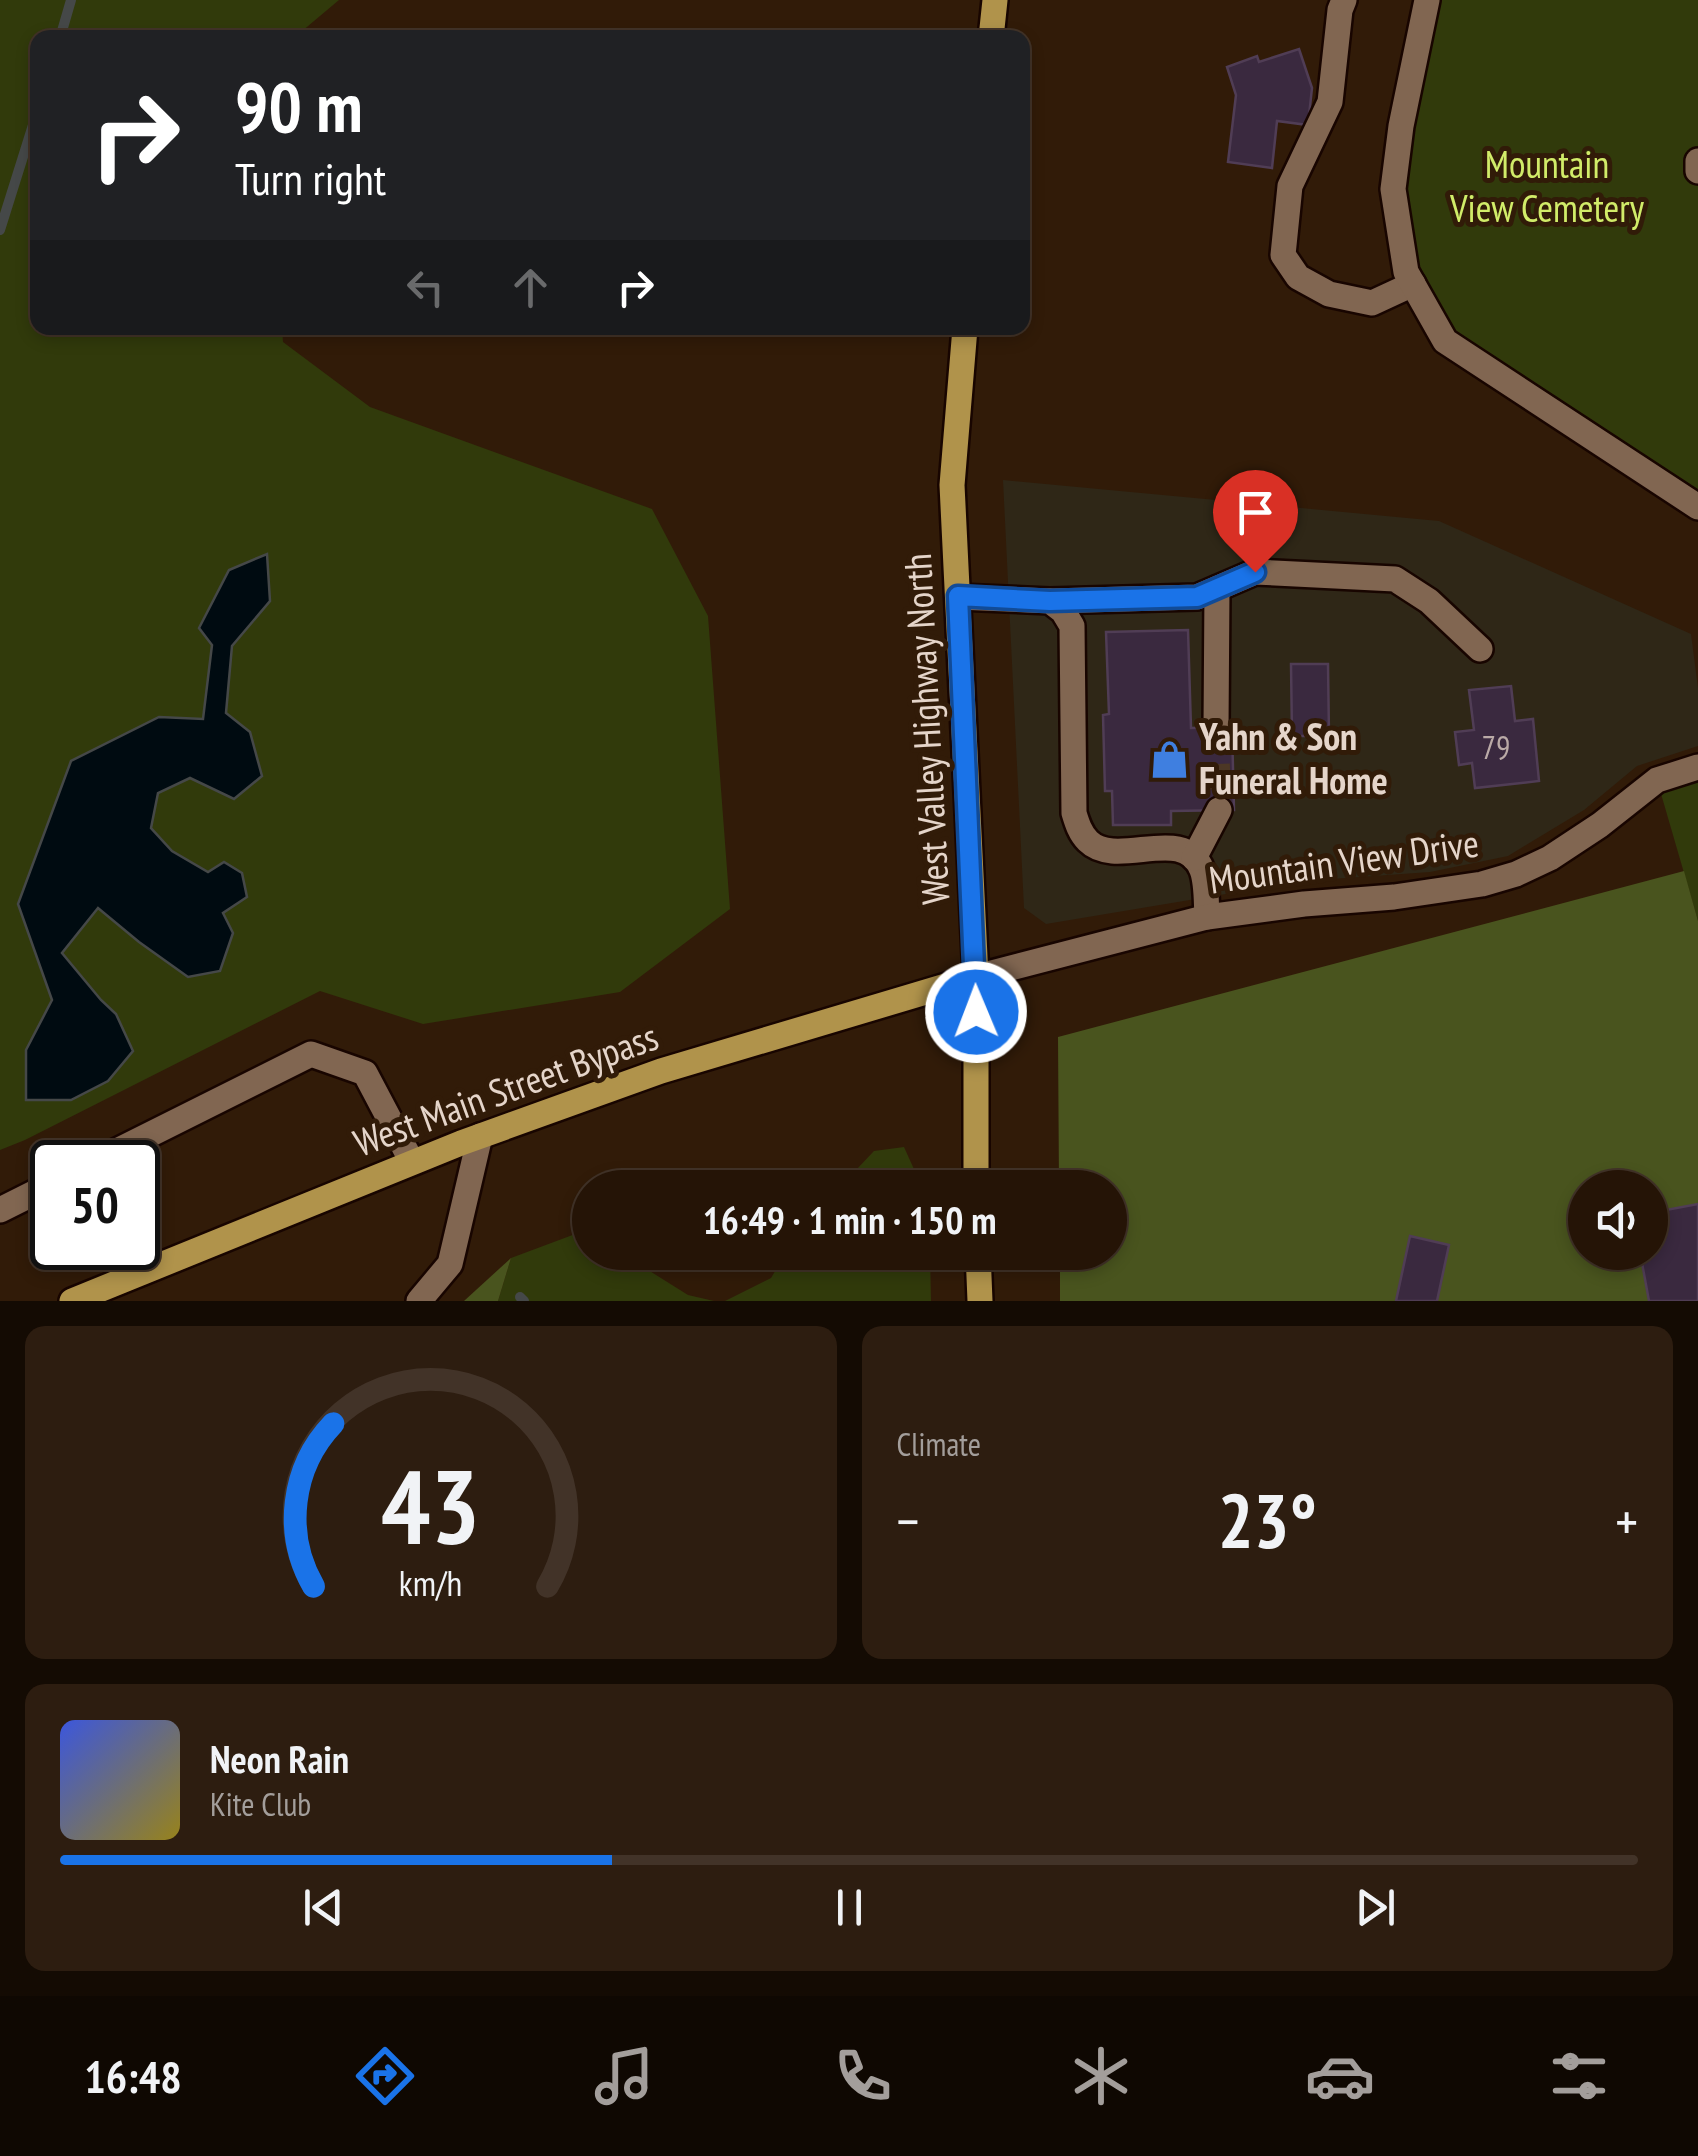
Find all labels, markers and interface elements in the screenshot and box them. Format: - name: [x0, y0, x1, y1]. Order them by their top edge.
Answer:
- text: 90 m: [235, 61, 363, 151]
- icon: right: [70, 70, 200, 200]
- park label: Mountain View Cemetery: [1449, 139, 1645, 232]
- text: Turn right: [235, 149, 386, 207]
- icon: left: [398, 260, 453, 315]
- icon: ahead: [503, 260, 558, 315]
- icon: right: [608, 260, 663, 315]
- pin: [1213, 470, 1298, 573]
- icon: arrive: [1228, 485, 1283, 540]
- street label: West Valley Highway North: [892, 552, 959, 906]
- place label: Yahn & Son Funeral Home: [1198, 711, 1388, 804]
- house number: 79: [1482, 726, 1510, 768]
- shop icon: Yahn & Son Funeral Home: [1148, 738, 1190, 780]
- street label: Mountain View Drive: [1206, 817, 1482, 904]
- position arrow: [924, 960, 1028, 1064]
- street label: West Main Street Bypass: [347, 1011, 664, 1166]
- speed limit sign: 50: [30, 1140, 160, 1270]
- map controls: [1568, 1170, 1668, 1270]
- button: sound: [1568, 1170, 1668, 1270]
- text: 16:49 · 1 min · 150 m: [703, 1195, 996, 1244]
- text: Climate: [897, 1423, 981, 1465]
- text: 43: [381, 1438, 480, 1573]
- text: 23°: [1218, 1472, 1317, 1569]
- text: −: [897, 1485, 919, 1556]
- text: +: [1615, 1485, 1638, 1556]
- text: km/h: [399, 1560, 462, 1606]
- text: Neon Rain: [210, 1734, 349, 1783]
- text: Kite Club: [210, 1783, 311, 1825]
- icon: previous: [296, 1880, 351, 1935]
- icon: pause: [822, 1880, 877, 1935]
- icon: next: [1348, 1880, 1403, 1935]
- icon: directions: [350, 2041, 420, 2111]
- icon: music: [589, 2041, 659, 2111]
- icon: phone: [828, 2041, 898, 2111]
- icon: climate: [1066, 2041, 1136, 2111]
- icon: car: [1305, 2041, 1375, 2111]
- icon: filters: [1544, 2041, 1614, 2111]
- text: 16:48: [84, 2047, 182, 2105]

